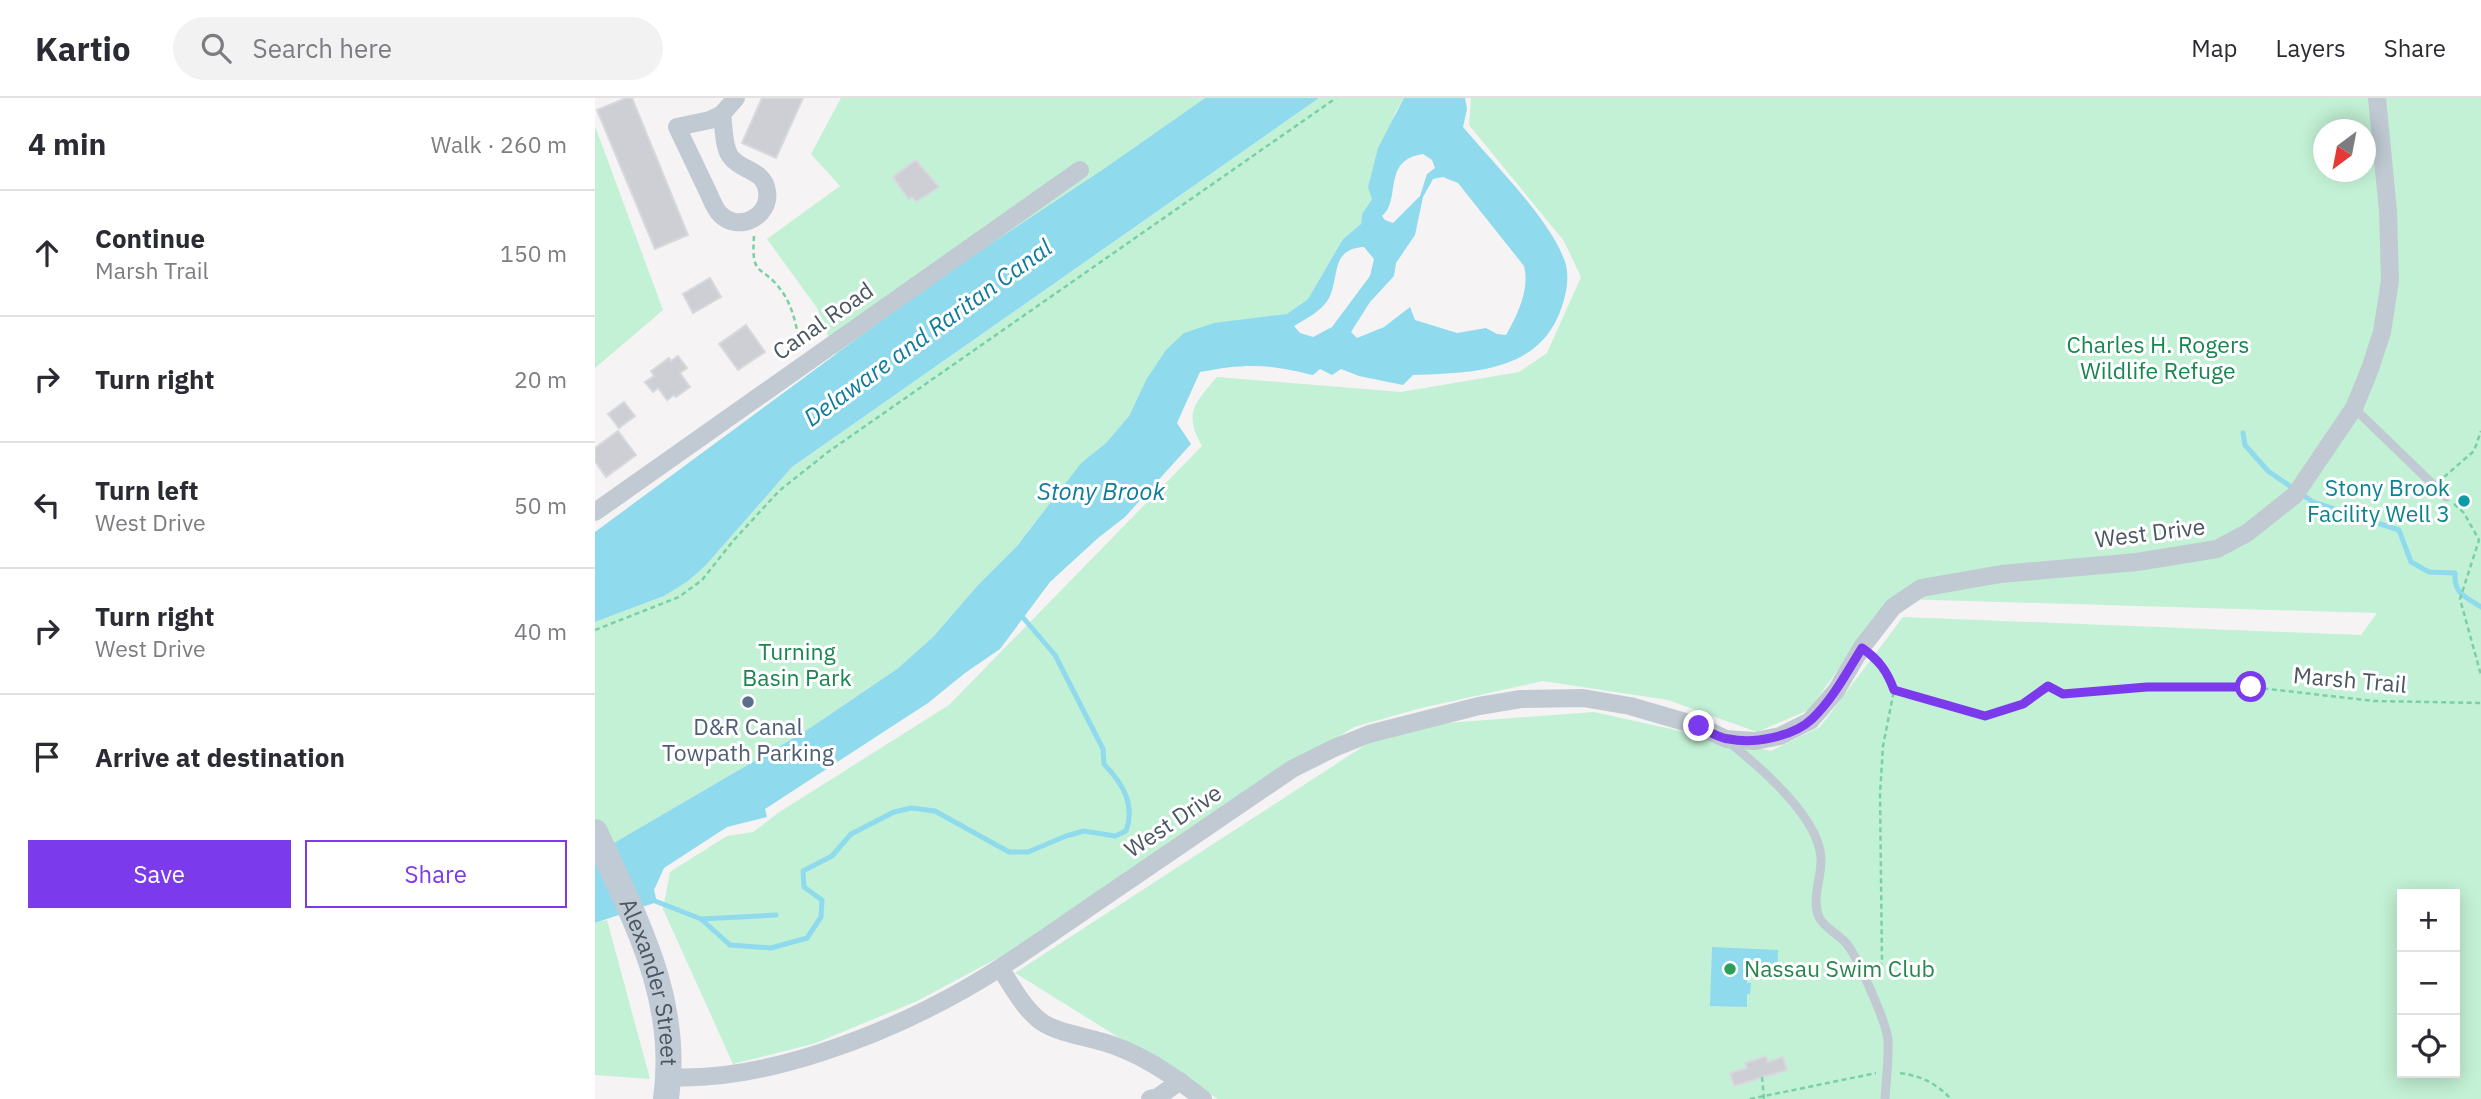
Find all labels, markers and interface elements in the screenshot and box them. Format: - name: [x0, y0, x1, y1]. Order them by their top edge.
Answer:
- search box: [173, 17, 663, 80]
- text: Kartio: [35, 27, 131, 70]
- icon: search: [197, 29, 235, 67]
- text: Search here: [253, 31, 392, 65]
- text: Map: [2191, 32, 2238, 64]
- text: Layers: [2276, 32, 2346, 64]
- text: Share: [2384, 32, 2446, 64]
- north arrow: [2313, 119, 2376, 182]
- text: 4 min: [28, 124, 106, 163]
- text: Walk · 260 m: [431, 129, 567, 159]
- text: Continue: [95, 221, 205, 255]
- water label: Delaware and Raritan Canal: [797, 231, 1058, 433]
- icon: ahead: [28, 234, 66, 272]
- text: 150 m: [500, 238, 567, 268]
- text: Marsh Trail: [95, 255, 209, 285]
- street label: Canal Road: [766, 274, 879, 366]
- park label: Charles H. Rogers Wildlife Refuge: [2066, 329, 2250, 385]
- icon: right: [28, 360, 66, 398]
- text: Turn right: [95, 362, 214, 396]
- text: 20 m: [514, 364, 567, 394]
- place label: Stony Brook Facility Well 3: [2307, 472, 2450, 528]
- text: Turn left: [95, 473, 198, 507]
- water label: Stony Brook: [1037, 475, 1165, 507]
- icon: left: [28, 486, 66, 524]
- text: 50 m: [514, 490, 567, 520]
- marker: Stony Brook Facility Well 3: [2456, 493, 2472, 509]
- text: West Drive: [95, 507, 206, 537]
- street label: West Drive: [2093, 510, 2207, 554]
- text: Turn right: [95, 599, 214, 633]
- icon: right: [28, 612, 66, 650]
- text: 40 m: [514, 616, 567, 646]
- text: West Drive: [95, 633, 206, 663]
- park label: Turning Basin Park: [742, 636, 852, 692]
- street label: Marsh Trail: [2292, 659, 2408, 699]
- route start: [2235, 671, 2266, 702]
- marker: D&R Canal Towpath Parking: [740, 694, 756, 710]
- route end: [1683, 710, 1714, 741]
- place label: D&R Canal Towpath Parking: [662, 711, 834, 767]
- icon: arrive: [28, 738, 66, 776]
- text: Arrive at destination: [95, 740, 345, 774]
- street label: West Drive: [1118, 777, 1227, 864]
- button: Save: [28, 840, 291, 908]
- button: Share: [305, 840, 567, 908]
- map controls: [2397, 889, 2460, 1078]
- button: +: [2397, 889, 2460, 952]
- street label: Alexander Street: [613, 893, 685, 1066]
- button: −: [2397, 952, 2460, 1015]
- place label: Nassau Swim Club: [1744, 953, 1935, 983]
- marker: Nassau Swim Club: [1722, 961, 1738, 977]
- button: locate: [2397, 1015, 2460, 1078]

